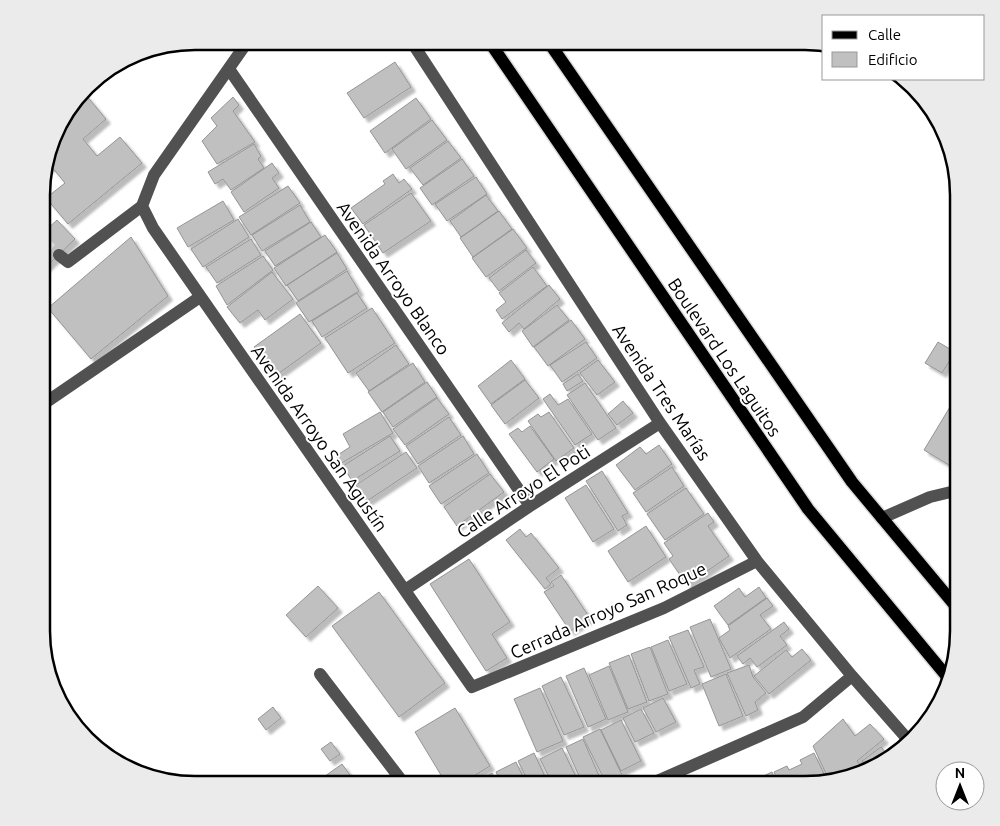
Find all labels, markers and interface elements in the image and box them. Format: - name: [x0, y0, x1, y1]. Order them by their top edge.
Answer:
- legend: [822, 15, 985, 80]
- text: Calle: [868, 26, 901, 43]
- text: Edificio: [868, 51, 917, 68]
- street label: Avenida Arroyo Blanco: [334, 198, 454, 358]
- street label: Boulevard Los Laguitos: [664, 274, 786, 440]
- street label: Avenida Tres Marías: [609, 320, 715, 464]
- street label: Avenida Arroyo San Agustín: [248, 341, 392, 535]
- street label: Calle Arroyo El Poti: [453, 441, 593, 541]
- street label: Cerrada Arroyo San Roque: [507, 558, 709, 662]
- north arrow: [935, 761, 985, 811]
- text: N: [955, 765, 965, 781]

